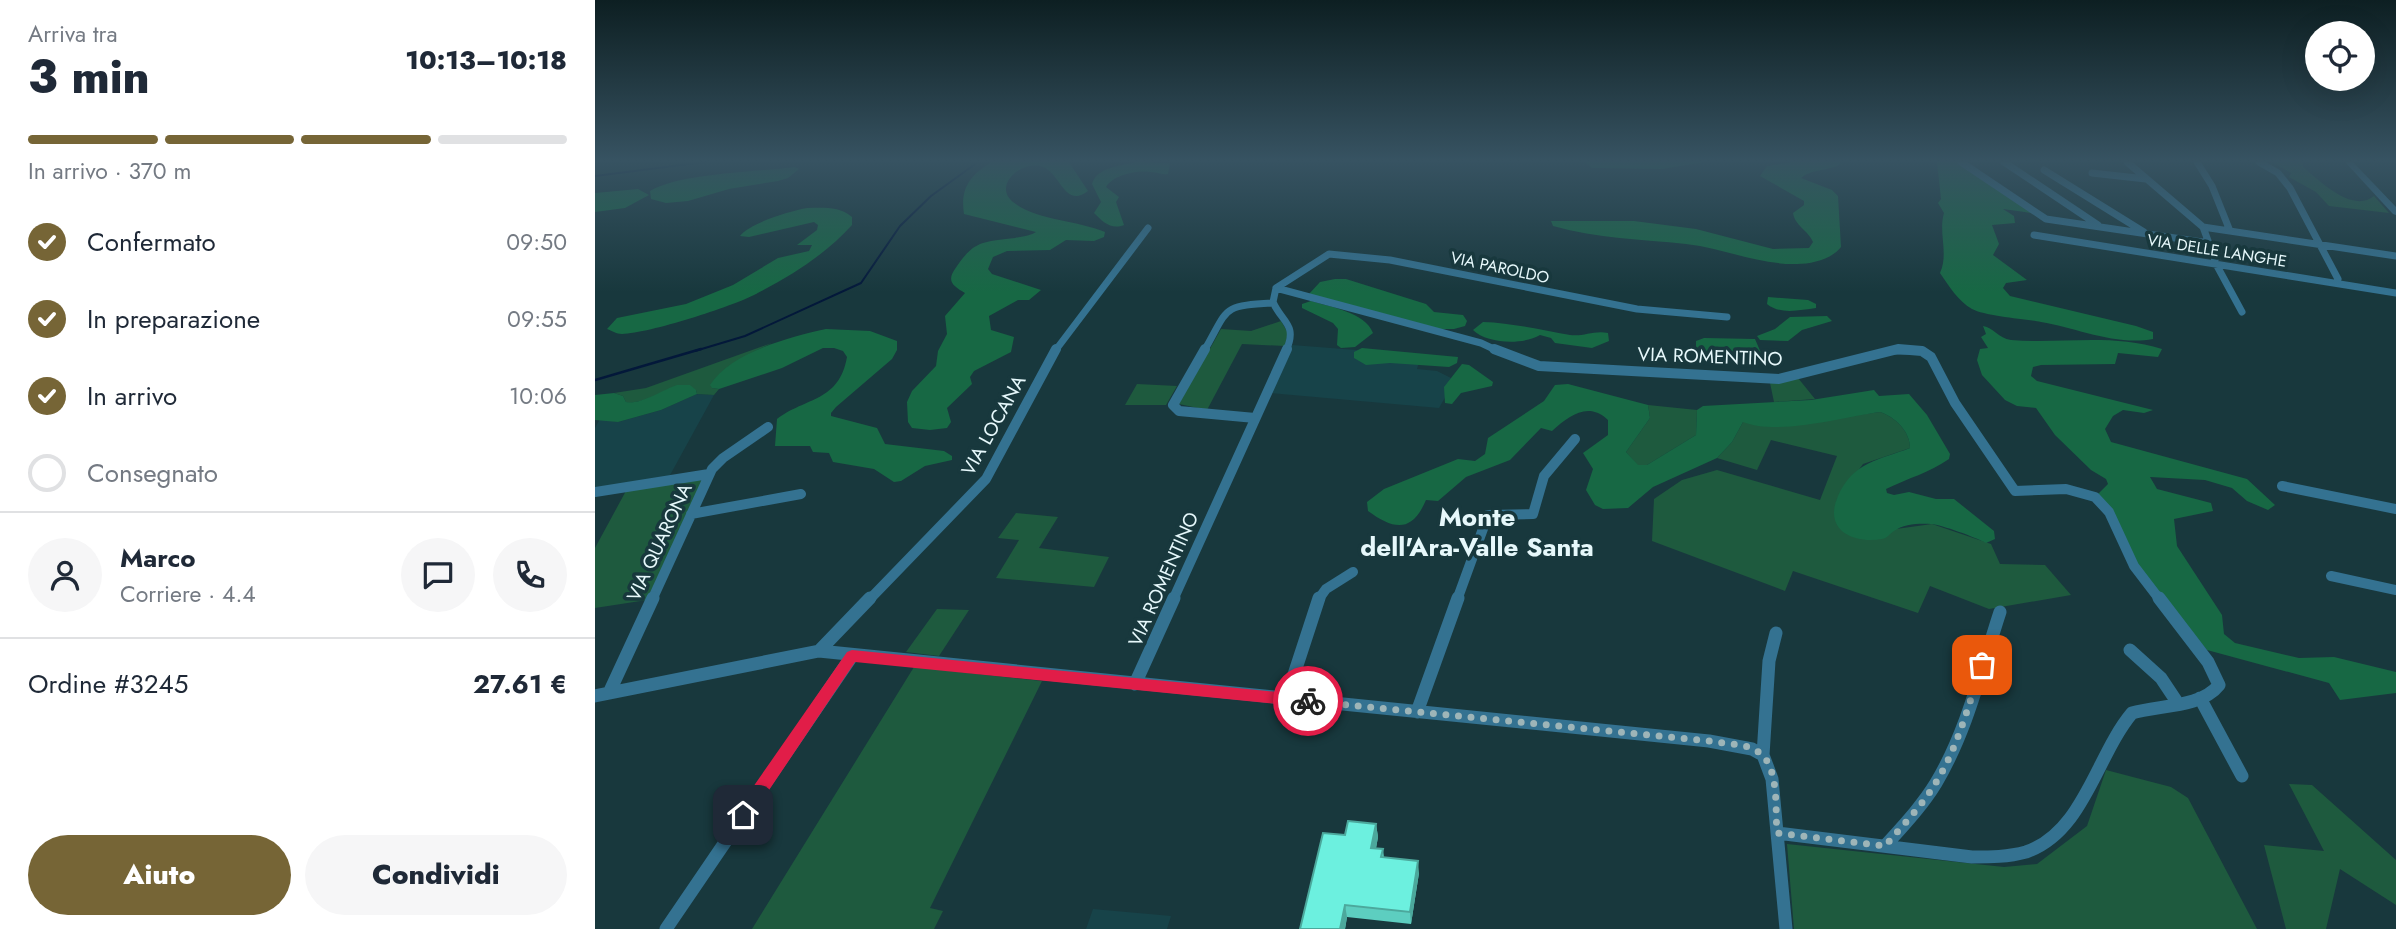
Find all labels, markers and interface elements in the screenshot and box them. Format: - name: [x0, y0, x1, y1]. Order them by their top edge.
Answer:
- text: Arriva tra: [28, 17, 118, 51]
- map controls: [2305, 21, 2375, 91]
- button: locate: [2305, 21, 2375, 91]
- text: 10:13–10:18: [405, 41, 567, 79]
- text: 3 min: [28, 44, 150, 110]
- text: In arrivo · 370 m: [28, 154, 191, 188]
- icon: check: [28, 223, 66, 261]
- text: Confermato: [87, 223, 216, 261]
- text: 09:50: [506, 225, 567, 259]
- street label: VIA DELLE LANGHE: [2146, 228, 2288, 273]
- street label: VIA PAROLDO: [1448, 246, 1551, 289]
- icon: check: [28, 300, 66, 338]
- text: In preparazione: [87, 300, 260, 338]
- text: 09:55: [507, 302, 567, 336]
- street label: VIA ROMENTINO: [1637, 340, 1783, 373]
- street label: VIA LOCANA: [955, 370, 1032, 480]
- icon: check: [28, 377, 66, 415]
- text: In arrivo: [87, 377, 177, 415]
- text: 10:06: [509, 379, 567, 413]
- text: Consegnato: [87, 454, 218, 492]
- street label: VIA QUARONA: [620, 478, 699, 606]
- district label: Monte dell'Ara-Valle Santa: [1360, 498, 1594, 566]
- street label: VIA ROMENTINO: [1122, 508, 1205, 651]
- button: person: [28, 538, 102, 612]
- button: chat: [401, 538, 475, 612]
- button: phone: [493, 538, 567, 612]
- text: Marco: [120, 539, 196, 577]
- text: Corriere · 4.4: [120, 577, 256, 611]
- pin: [1952, 635, 2012, 695]
- icon: bag: [1963, 646, 2001, 684]
- text: Ordine #3245: [28, 665, 188, 703]
- text: 27.61 €: [473, 665, 567, 703]
- courier: [1273, 666, 1343, 736]
- icon: bike: [1289, 682, 1327, 720]
- pin: [713, 785, 773, 845]
- icon: home: [724, 796, 762, 834]
- button: Aiuto: [28, 835, 291, 915]
- button: Condividi: [305, 835, 567, 915]

